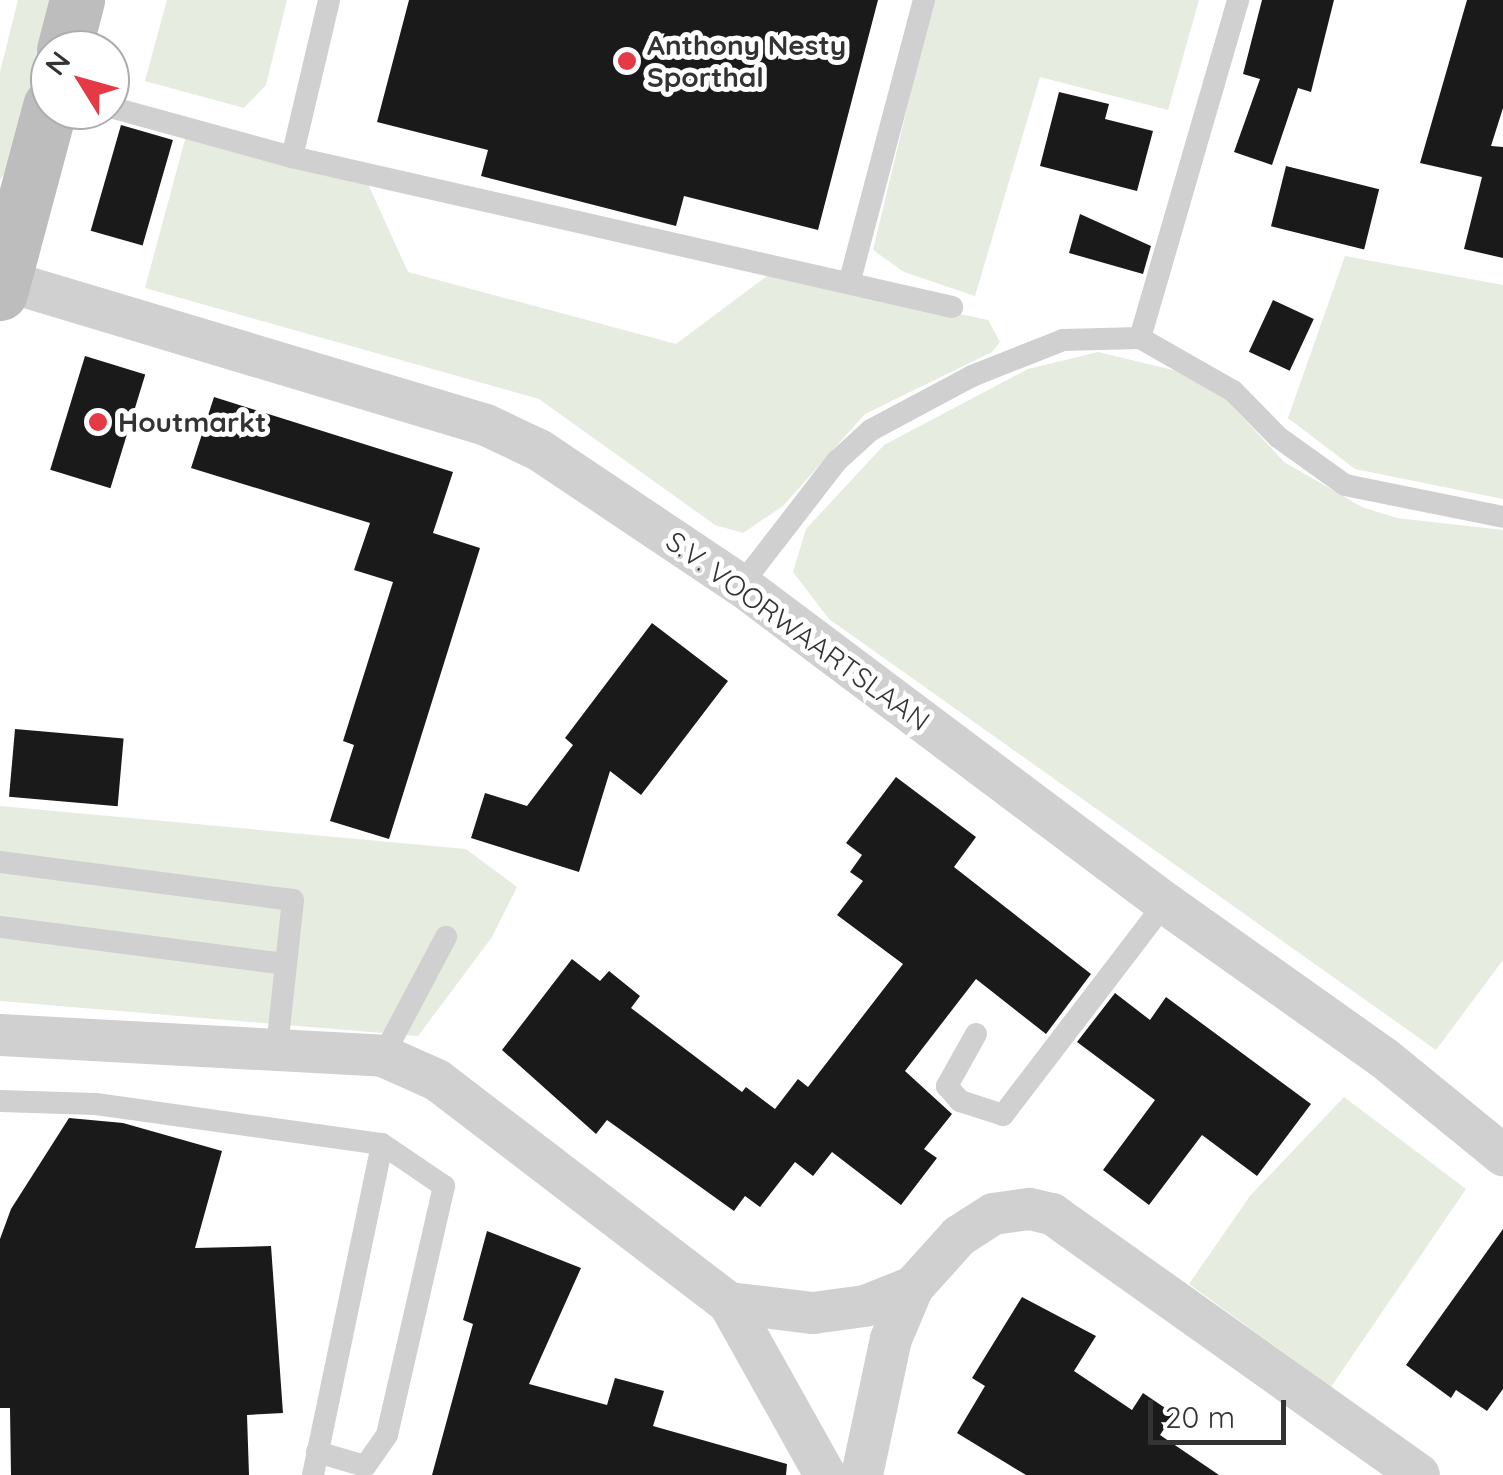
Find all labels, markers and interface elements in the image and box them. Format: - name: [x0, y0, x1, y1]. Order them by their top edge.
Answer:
- place label: Anthony Nesty Sporthal: [647, 28, 846, 94]
- north arrow: [30, 30, 130, 130]
- text: N: [37, 44, 77, 82]
- marker: Anthony Nesty Sporthal: [616, 50, 638, 72]
- place label: Houtmarkt: [118, 405, 266, 439]
- marker: Houtmarkt: [87, 411, 109, 433]
- street label: S.V. VOORWAARTSLAAN: [660, 524, 936, 738]
- scale bar: [1153, 1380, 1290, 1442]
- text: 20 m: [1165, 1398, 1235, 1436]

